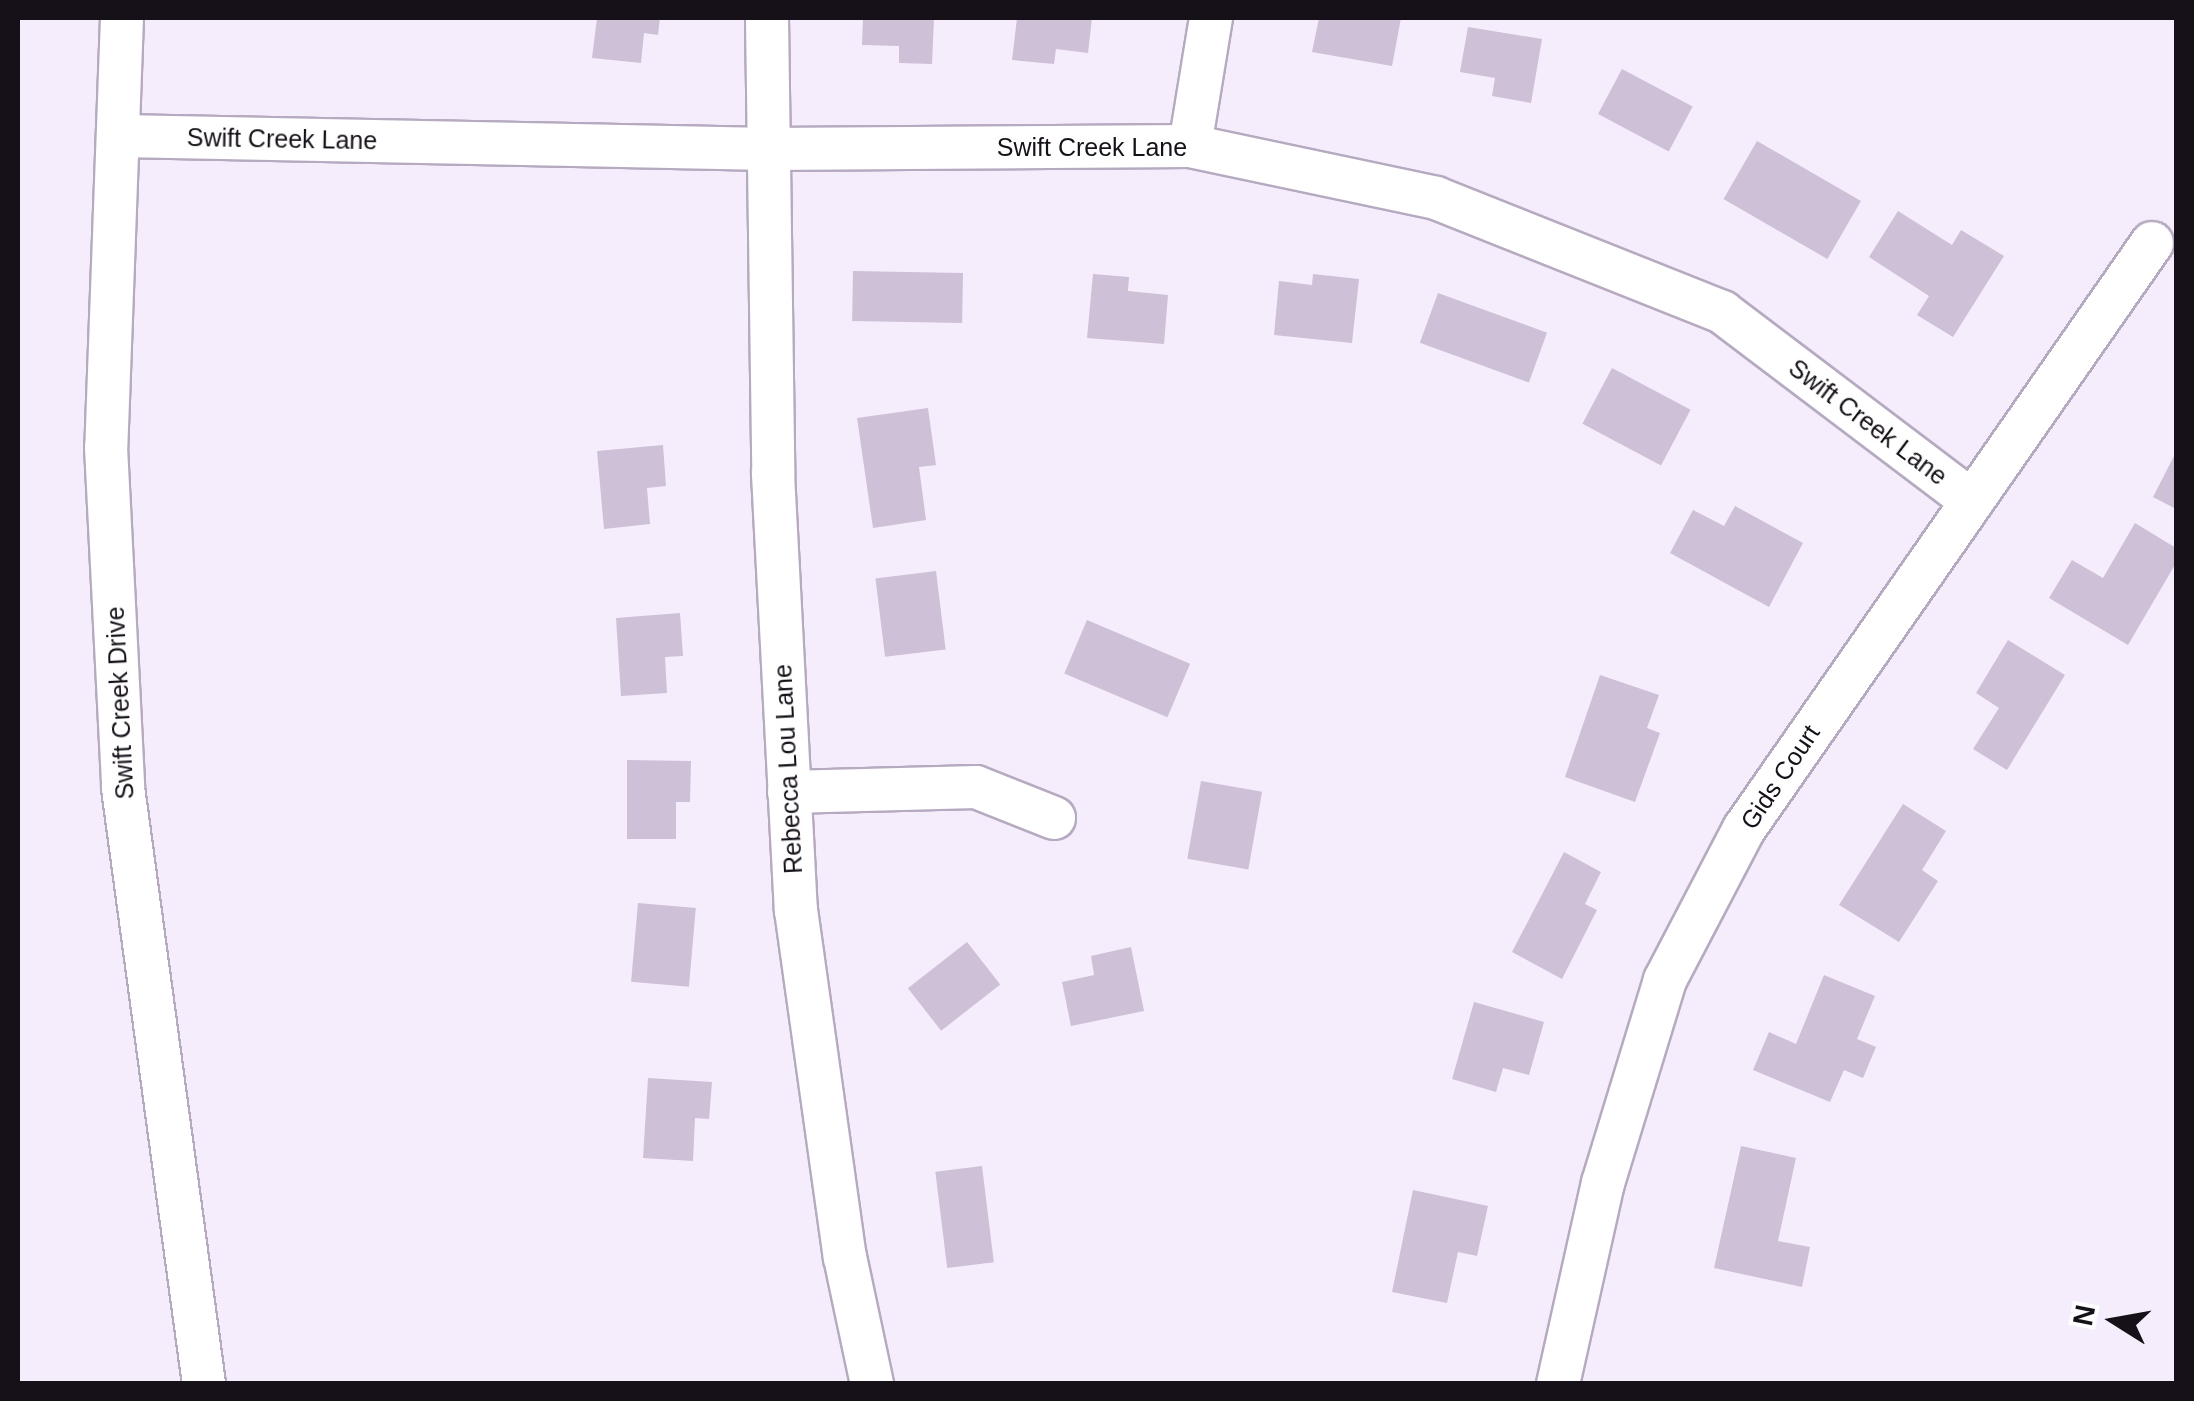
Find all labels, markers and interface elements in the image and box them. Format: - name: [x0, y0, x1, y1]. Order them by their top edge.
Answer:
- street label: Swift Creek Lane: [187, 122, 377, 156]
- street label: Swift Creek Lane: [997, 132, 1187, 162]
- street label: Swift Creek Lane: [1783, 353, 1953, 491]
- street label: Swift Creek Drive: [100, 606, 140, 800]
- street label: Rebecca Lou Lane: [768, 663, 808, 875]
- street label: Gids Court: [1734, 719, 1826, 835]
- north arrow: [2064, 1271, 2164, 1371]
- text: N: [2067, 1302, 2101, 1328]

